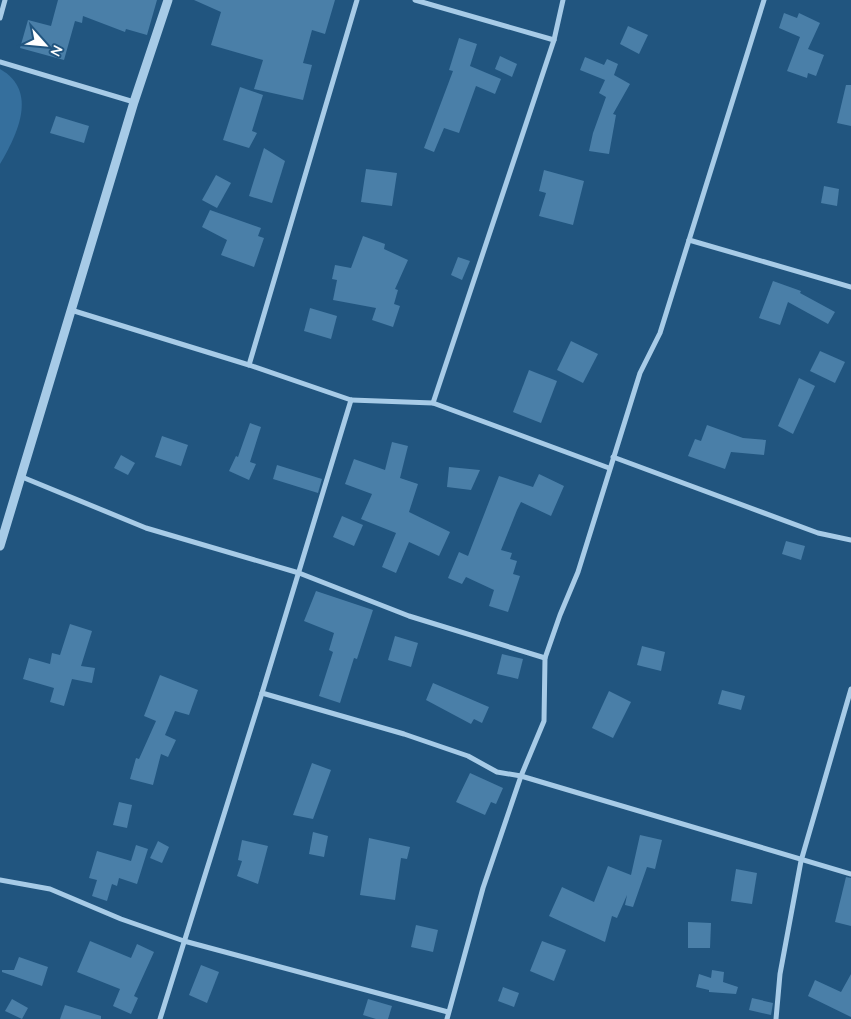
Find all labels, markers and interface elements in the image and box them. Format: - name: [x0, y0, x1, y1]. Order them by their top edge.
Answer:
- north arrow: [20, 20, 70, 70]
- text: N: [46, 42, 67, 60]

